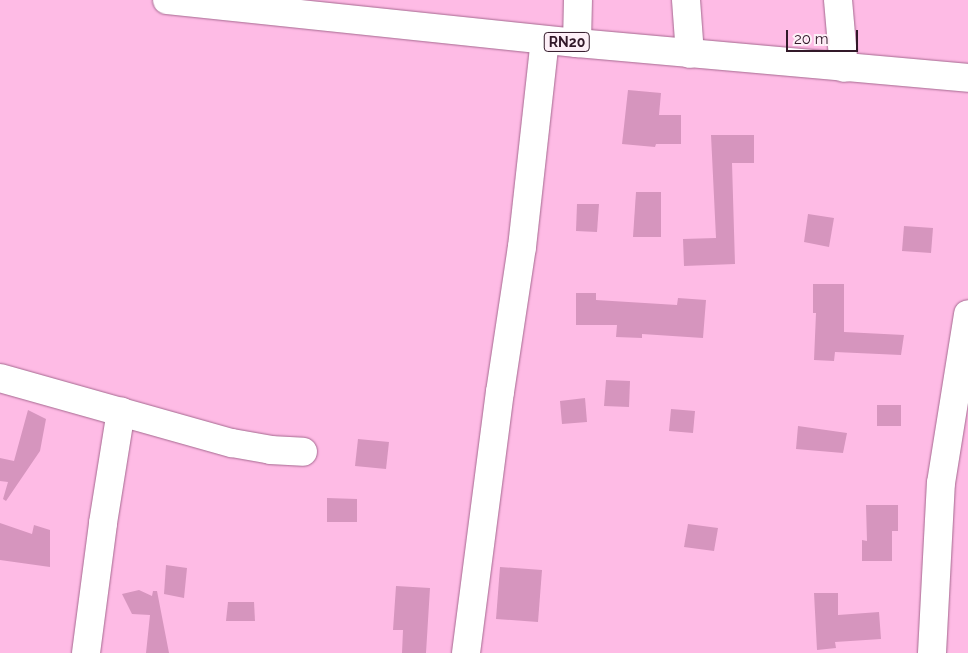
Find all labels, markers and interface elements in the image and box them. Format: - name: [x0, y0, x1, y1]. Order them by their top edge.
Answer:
- scale bar: [788, 20, 860, 52]
- text: 20 m: [794, 30, 829, 48]
- road number: RN20: [543, 31, 591, 54]

